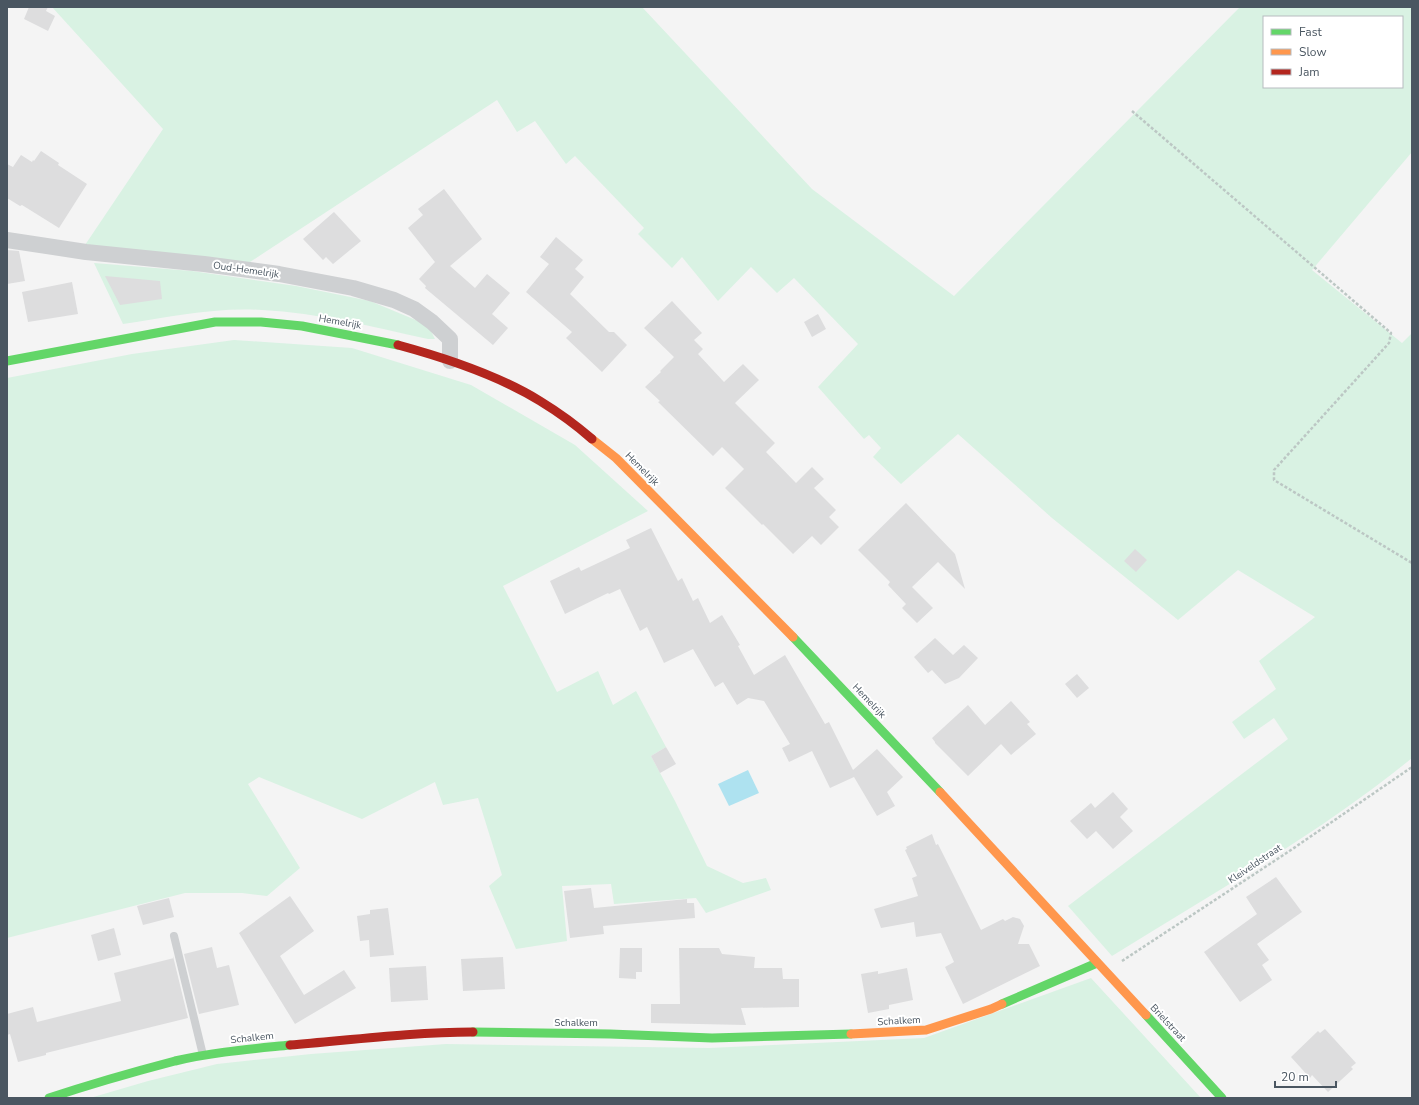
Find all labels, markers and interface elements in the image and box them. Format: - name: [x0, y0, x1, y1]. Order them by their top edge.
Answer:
- legend: [1263, 16, 1403, 88]
- text: Fast: [1299, 24, 1322, 40]
- text: Slow: [1299, 44, 1327, 60]
- text: Jam: [1298, 64, 1320, 80]
- street label: Oud-Hemelrijk: [212, 258, 281, 282]
- street label: Hemelrijk: [318, 311, 363, 333]
- street label: Hemelrijk: [622, 449, 663, 490]
- street label: Hemelrijk: [849, 681, 890, 722]
- street label: Kleiveldstraat: [1225, 841, 1285, 887]
- street label: Brielstraat: [1147, 1001, 1189, 1045]
- street label: Schalkem: [877, 1013, 921, 1029]
- street label: Schalkem: [554, 1016, 598, 1030]
- street label: Schalkem: [230, 1029, 274, 1047]
- scale bar: [1275, 1063, 1336, 1089]
- text: 20 m: [1281, 1069, 1309, 1085]

